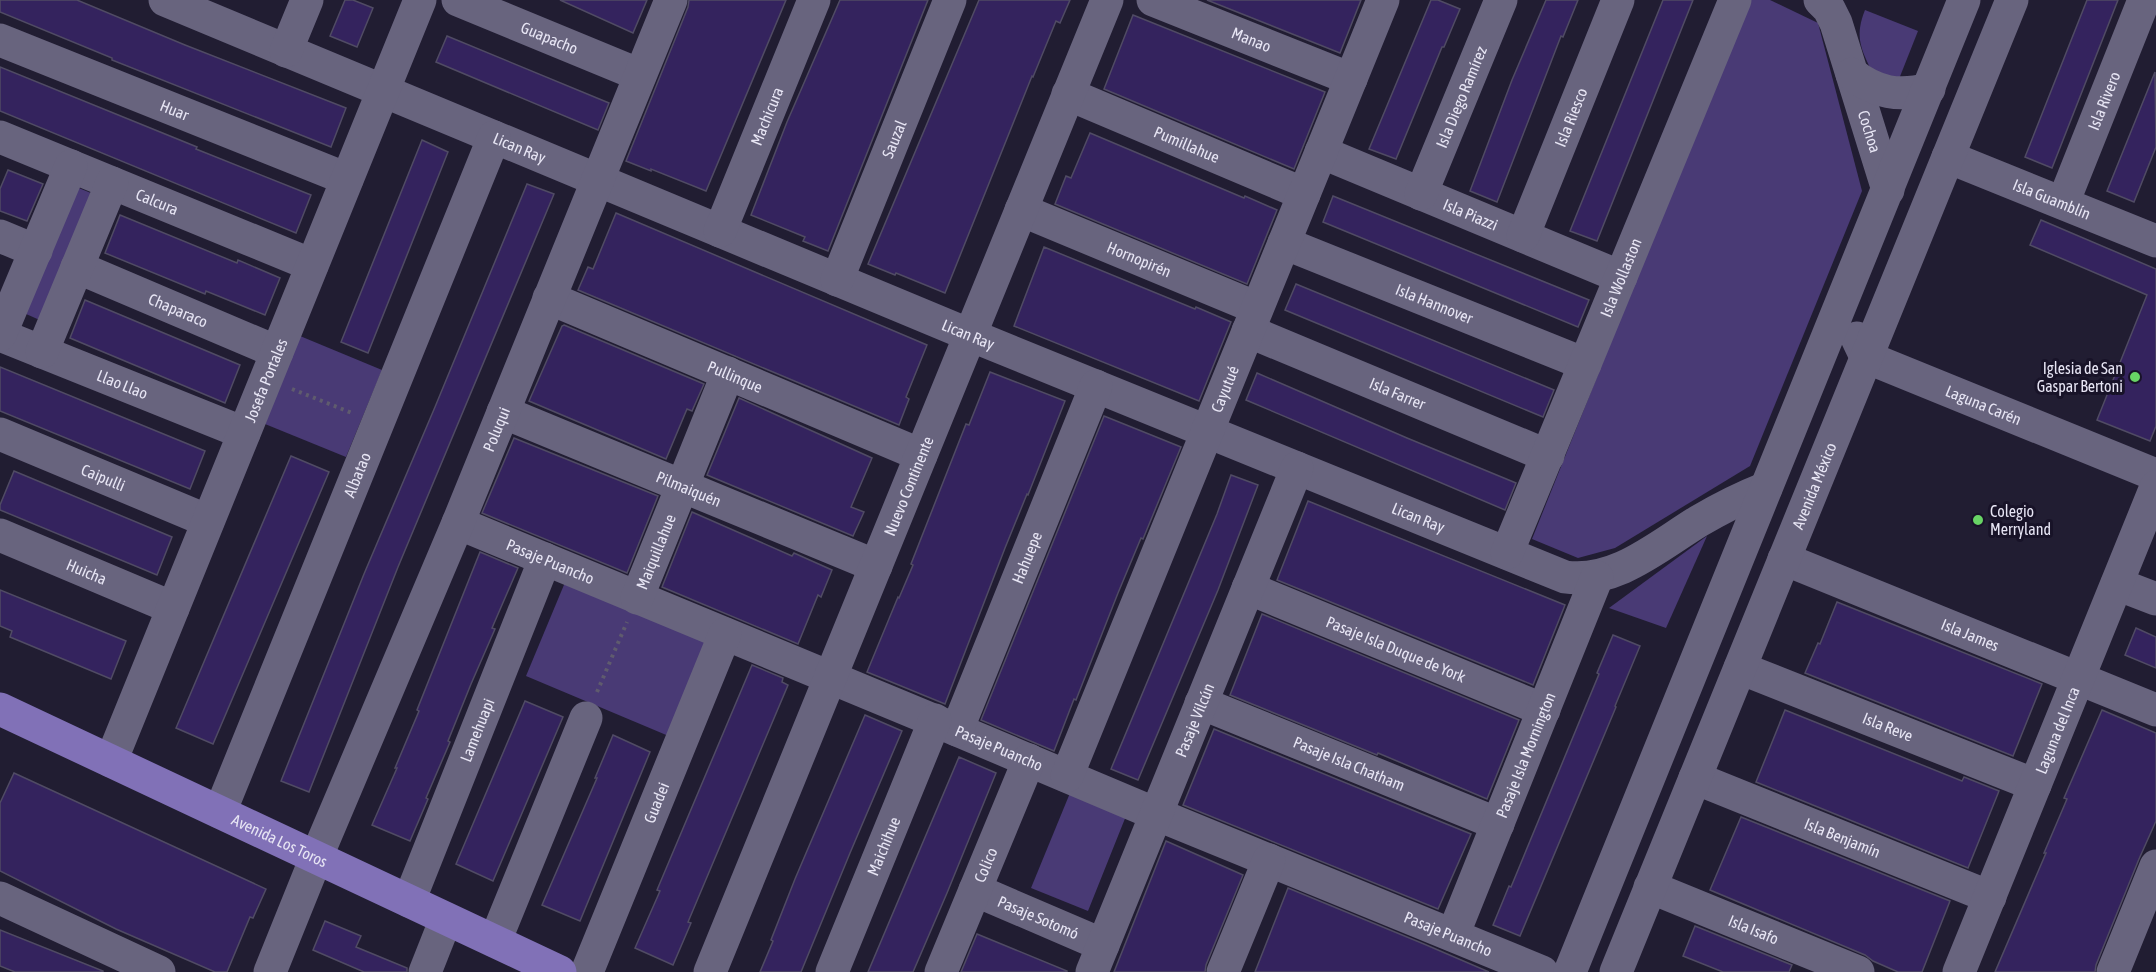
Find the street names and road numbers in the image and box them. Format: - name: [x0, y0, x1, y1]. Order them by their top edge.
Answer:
- street label: Guapacho: [518, 18, 581, 57]
- street label: Manao: [1229, 23, 1274, 55]
- street label: Isla Diego Ramírez: [1432, 43, 1490, 150]
- street label: Isla Rivero: [2084, 69, 2123, 133]
- street label: Machicura: [747, 84, 787, 148]
- street label: Isla Riesco: [1551, 85, 1591, 149]
- street label: Huar: [158, 96, 192, 124]
- street label: Cochoa: [1855, 108, 1885, 155]
- street label: Sauzal: [878, 117, 910, 161]
- street label: Pumillahue: [1151, 122, 1222, 166]
- street label: Lican Ray: [491, 129, 549, 168]
- street label: Isla Guamblín: [2010, 175, 2093, 223]
- street label: Calcura: [133, 185, 181, 218]
- street label: Isla Piazzi: [1441, 195, 1501, 234]
- street label: Isla Wollaston: [1596, 235, 1645, 320]
- street label: Hornopirén: [1104, 238, 1174, 280]
- street label: Isla Hannover: [1393, 280, 1476, 327]
- street label: Chaparaco: [146, 289, 211, 331]
- street label: Lican Ray: [939, 315, 998, 354]
- street label: Josefa Portales: [241, 335, 291, 425]
- street label: Pullinque: [705, 357, 765, 396]
- street label: Cayutué: [1207, 363, 1242, 415]
- street label: Llao Llao: [95, 366, 150, 402]
- street label: Isla Farrer: [1367, 374, 1428, 413]
- street label: Laguna Carén: [1943, 381, 2024, 428]
- street label: Poluqui: [479, 404, 513, 454]
- street label: Nuevo Continente: [880, 434, 937, 538]
- street label: Avenida México: [1788, 440, 1840, 532]
- street label: Albatao: [340, 450, 374, 500]
- street label: Caipulli: [79, 460, 128, 494]
- street label: Pilmaiquén: [654, 467, 724, 510]
- street label: Lican Ray: [1389, 499, 1448, 537]
- street label: Maiquillahue: [632, 511, 679, 592]
- street label: Hahuepe: [1008, 529, 1045, 586]
- street label: Pasaje Puancho: [504, 535, 597, 587]
- street label: Huicha: [64, 555, 109, 588]
- street label: Pasaje Isla Duque de York: [1324, 612, 1468, 686]
- street label: Isla James: [1939, 615, 2002, 654]
- street label: Pasaje Vilcún: [1171, 680, 1218, 760]
- street label: Laguna del Inca: [2032, 684, 2083, 776]
- street label: Pasaje Isla Mornington: [1492, 690, 1559, 820]
- street label: Lamehuapi: [456, 696, 498, 764]
- street label: Isla Reve: [1860, 709, 1916, 745]
- street label: Pasaje Puancho: [953, 721, 1046, 774]
- street label: Pasaje Isla Chatham: [1291, 733, 1408, 794]
- street label: Guadei: [640, 780, 672, 826]
- street label: Avenida Los Toros: [229, 810, 331, 871]
- street label: Maichihue: [863, 814, 904, 878]
- street label: Isla Benjamín: [1802, 814, 1883, 861]
- street label: Colico: [970, 845, 1001, 885]
- street label: Pasaje Sotomó: [995, 892, 1082, 943]
- street label: Pasaje Puancho: [1402, 908, 1495, 960]
- street label: Isla Isafo: [1726, 911, 1782, 948]

